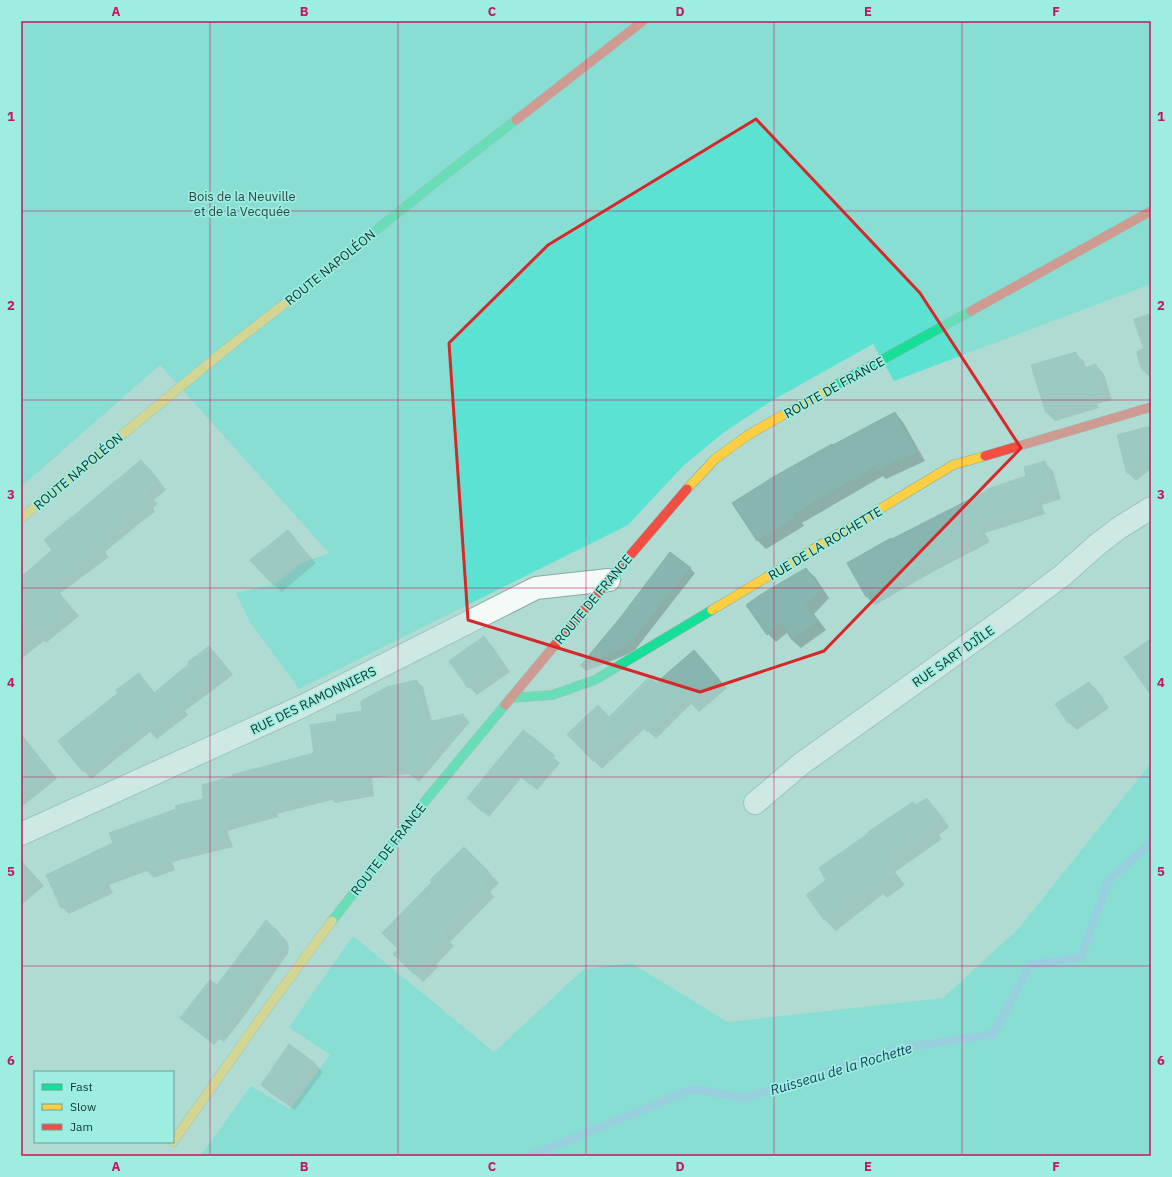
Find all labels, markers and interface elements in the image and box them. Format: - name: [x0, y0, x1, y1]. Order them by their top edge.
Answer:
- text: A: [112, 3, 121, 20]
- text: B: [300, 3, 309, 20]
- text: C: [488, 3, 497, 20]
- text: D: [675, 3, 685, 20]
- text: E: [864, 3, 872, 20]
- text: F: [1052, 3, 1060, 20]
- text: 1: [7, 108, 15, 125]
- text: 1: [1157, 108, 1165, 125]
- park label: Bois de la Neuville et de la Vecquée: [188, 188, 296, 220]
- street label: ROUTE NAPOLÉON: [282, 226, 379, 309]
- text: 2: [7, 297, 15, 314]
- text: 2: [1157, 297, 1165, 314]
- street label: ROUTE DE FRANCE: [781, 353, 888, 422]
- street label: ROUTE NAPOLÉON: [30, 429, 126, 514]
- text: 3: [7, 486, 15, 503]
- text: 3: [1157, 486, 1165, 503]
- street label: RUE DE LA ROCHETTE: [765, 503, 885, 584]
- street label: ROUTE DE FRANCE: [551, 551, 636, 648]
- street label: RUE SART DJÎLE: [909, 622, 998, 691]
- street label: RUE DES RAMONNIERS: [247, 663, 379, 738]
- text: 4: [7, 674, 15, 691]
- text: 4: [1157, 674, 1165, 691]
- street label: ROUTE DE FRANCE: [347, 800, 430, 899]
- text: 5: [7, 863, 15, 880]
- text: 5: [1157, 863, 1165, 880]
- water label: Ruisseau de la Rochette: [768, 1039, 914, 1099]
- text: 6: [7, 1052, 15, 1069]
- text: 6: [1157, 1052, 1165, 1069]
- legend: [34, 1071, 174, 1143]
- text: Fast: [70, 1079, 93, 1094]
- text: Slow: [70, 1099, 96, 1114]
- text: Jam: [70, 1119, 93, 1134]
- text: A: [112, 1158, 121, 1175]
- text: B: [300, 1158, 309, 1175]
- text: C: [488, 1158, 497, 1175]
- text: D: [675, 1158, 685, 1175]
- text: E: [864, 1158, 872, 1175]
- text: F: [1052, 1158, 1060, 1175]

